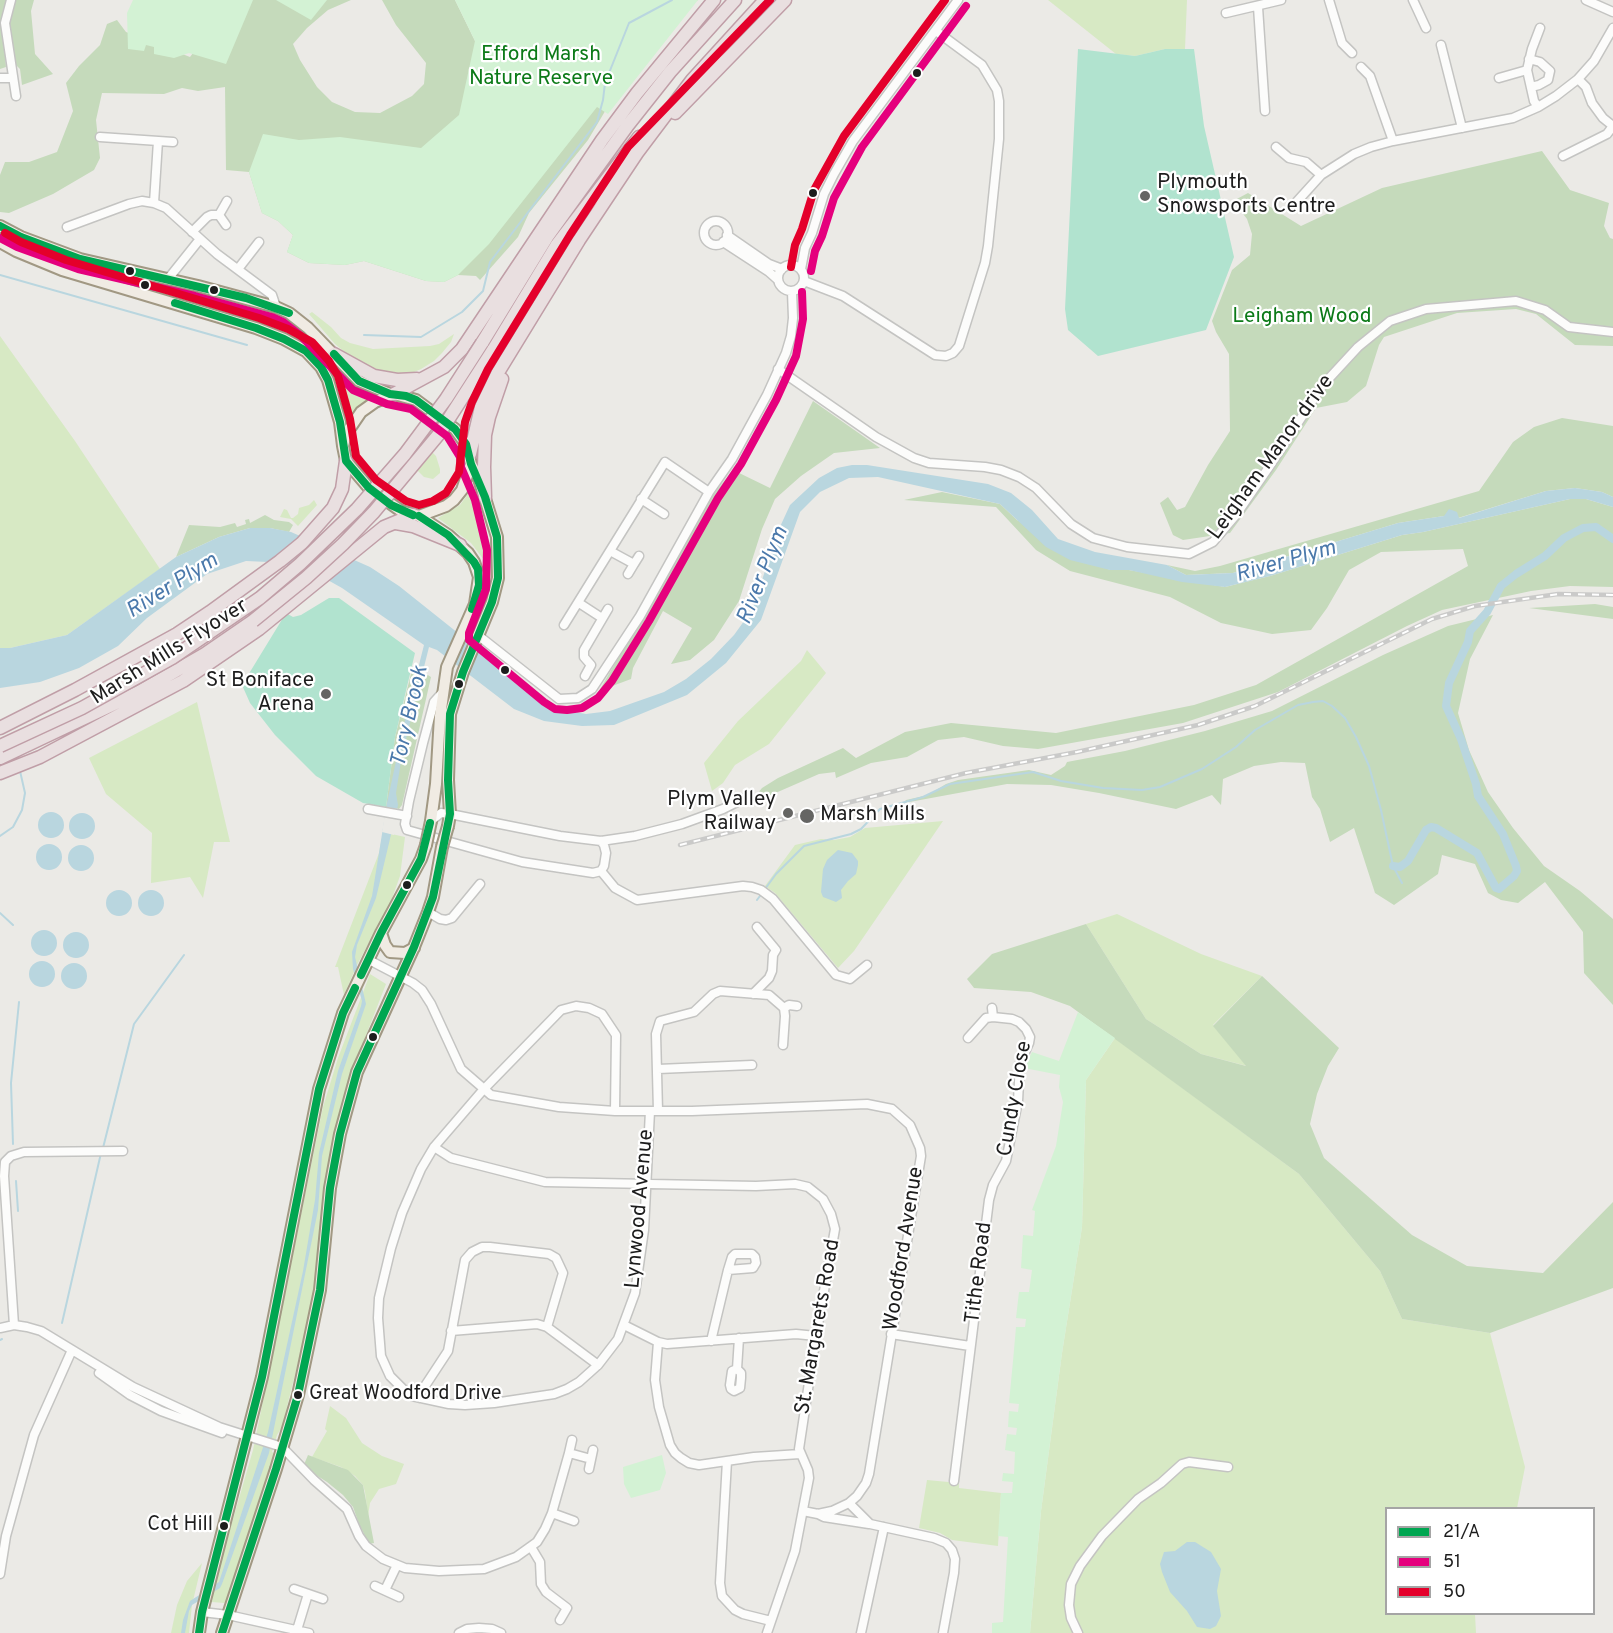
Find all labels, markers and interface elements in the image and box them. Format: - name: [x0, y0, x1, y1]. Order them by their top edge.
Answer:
- park label: Efford Marsh Nature Reserve: [469, 43, 613, 93]
- unlabelled marker: [911, 67, 923, 79]
- place label: Plymouth Snowsports Centre: [1157, 171, 1336, 221]
- unlabelled marker: [807, 187, 819, 199]
- marker: Plymouth Snowsports Centre: [1138, 189, 1152, 203]
- unlabelled marker: [124, 265, 136, 277]
- unlabelled marker: [139, 279, 151, 291]
- unlabelled marker: [208, 284, 220, 296]
- park label: Leigham Wood: [1232, 305, 1372, 331]
- street label: Leigham Manor drive: [1204, 371, 1340, 545]
- water label: River Plym: [732, 523, 796, 629]
- water label: River Plym: [1233, 536, 1339, 590]
- water label: River Plym: [122, 549, 224, 625]
- street label: Marsh Mills Flyover: [87, 595, 253, 711]
- water label: Tory Brook: [387, 664, 435, 770]
- unlabelled marker: [499, 664, 511, 676]
- place label: St Boniface Arena: [206, 669, 314, 719]
- unlabelled marker: [453, 678, 465, 690]
- marker: St Boniface Arena: [319, 687, 333, 701]
- place label: Plym Valley Railway: [667, 788, 776, 838]
- place label: Marsh Mills: [820, 803, 925, 829]
- marker: Plym Valley Railway: [781, 806, 795, 820]
- marker: Marsh Mills: [798, 807, 816, 825]
- unlabelled marker: [401, 879, 413, 891]
- unlabelled marker: [367, 1031, 379, 1043]
- street label: Cundy Close: [993, 1039, 1039, 1159]
- street label: Lynwood Avenue: [621, 1128, 661, 1290]
- street label: Woodford Avenue: [880, 1165, 930, 1333]
- street label: Tithe Road: [961, 1221, 999, 1325]
- street label: St. Margarets Road: [791, 1237, 847, 1417]
- place label: Great Woodford Drive: [309, 1383, 502, 1407]
- marker: Great Woodford Drive: [292, 1389, 304, 1401]
- legend: [1385, 1507, 1595, 1615]
- place label: Cot Hill: [147, 1514, 213, 1538]
- marker: Cot Hill: [218, 1520, 230, 1532]
- text: 21/A: [1443, 1521, 1480, 1544]
- text: 51: [1443, 1551, 1461, 1574]
- text: 50: [1443, 1581, 1466, 1604]

